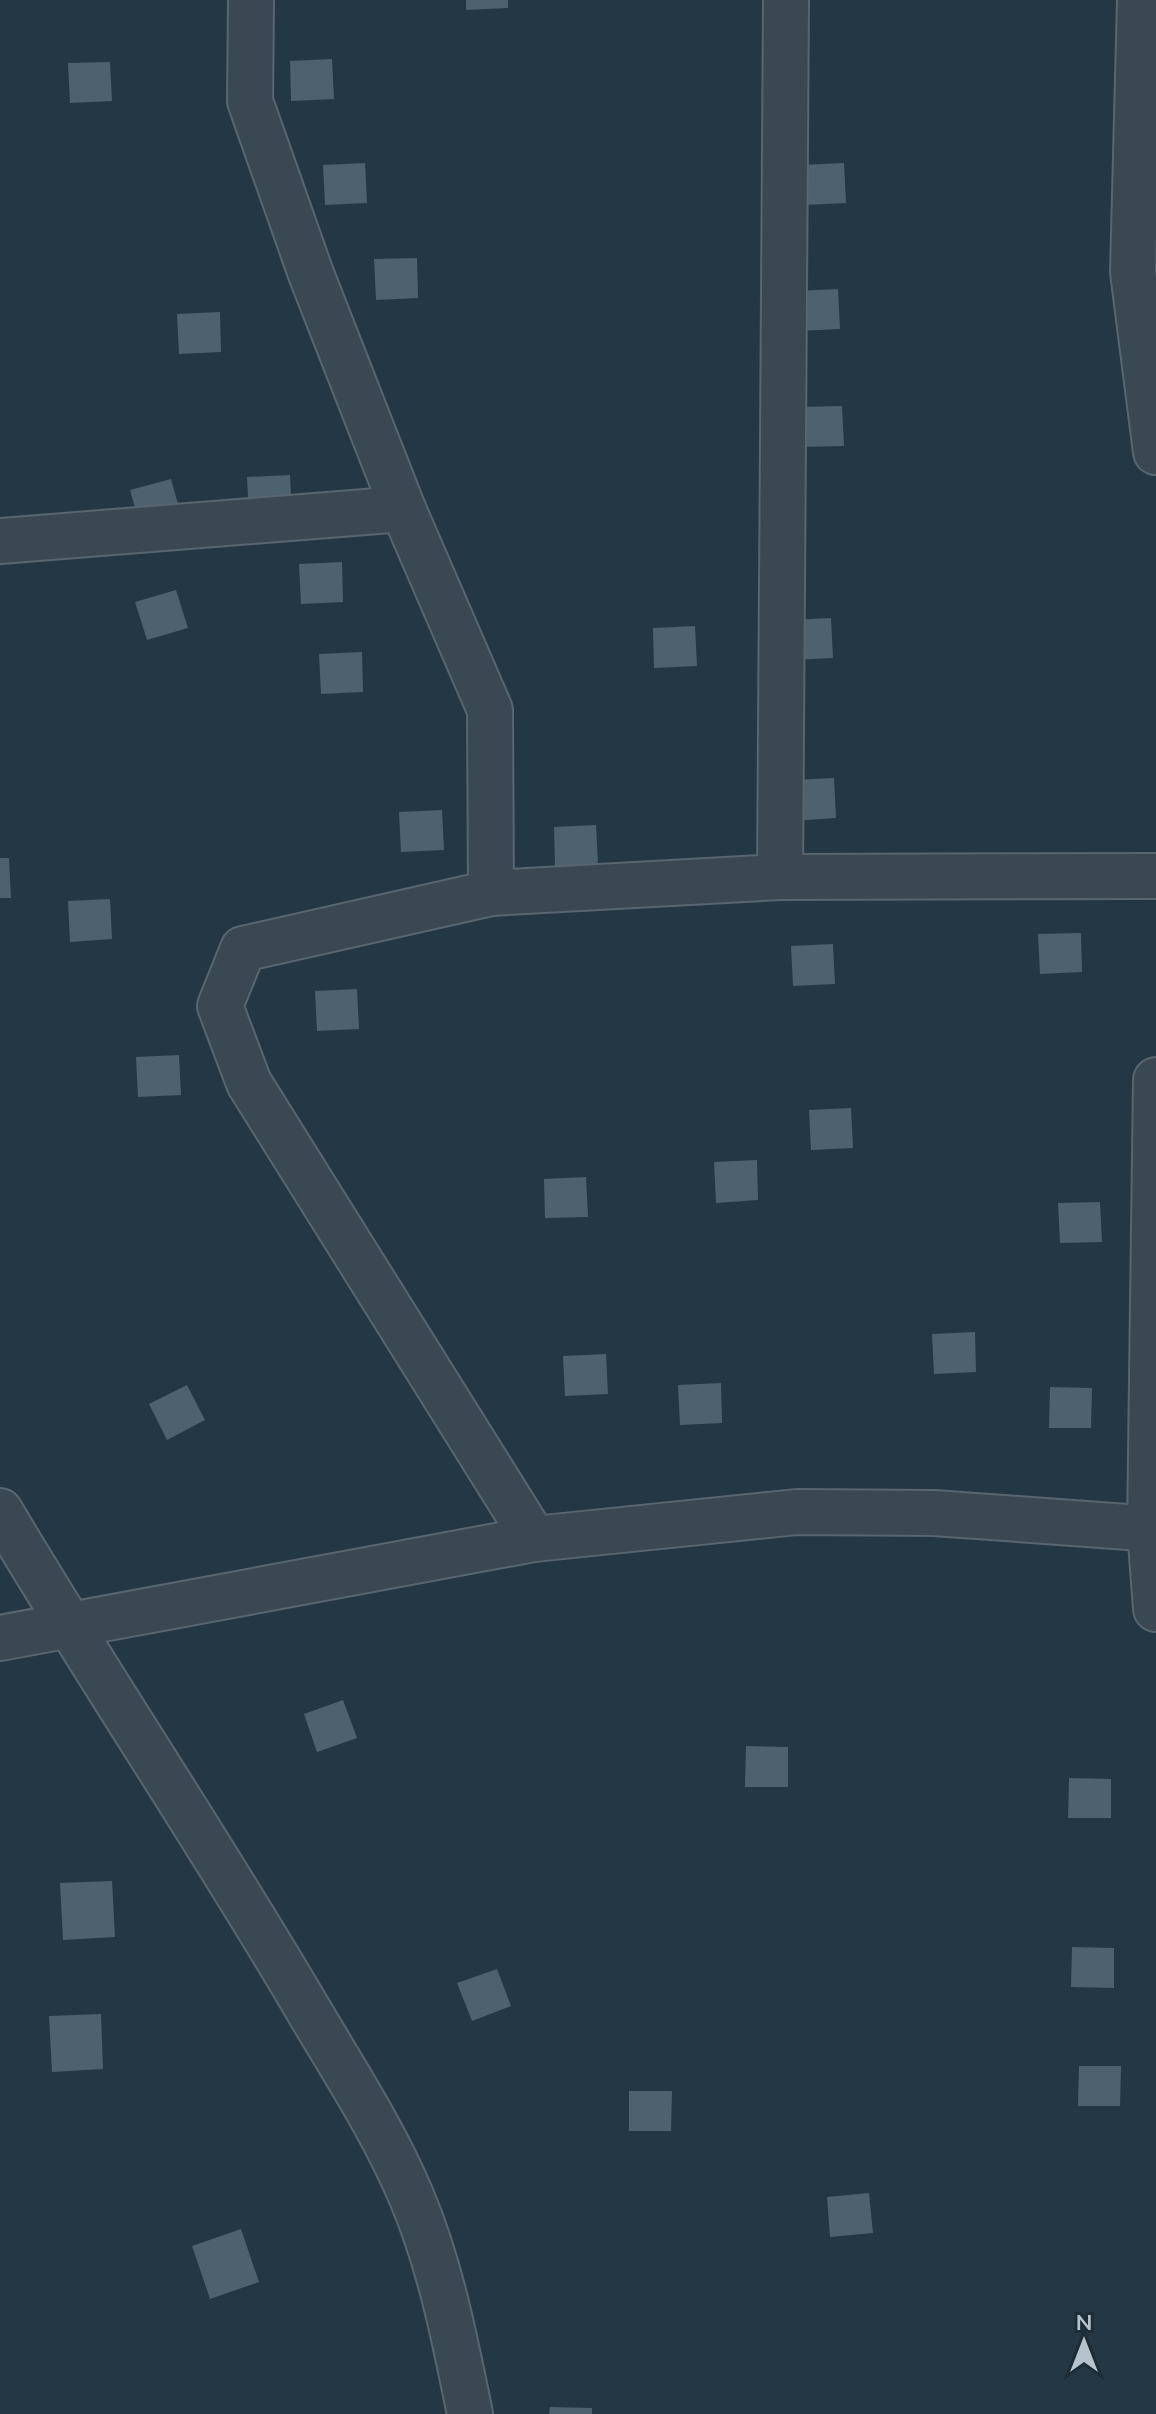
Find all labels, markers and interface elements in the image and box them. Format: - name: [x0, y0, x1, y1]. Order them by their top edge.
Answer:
- north arrow: [1044, 2302, 1124, 2382]
- text: N: [1076, 2308, 1092, 2336]

